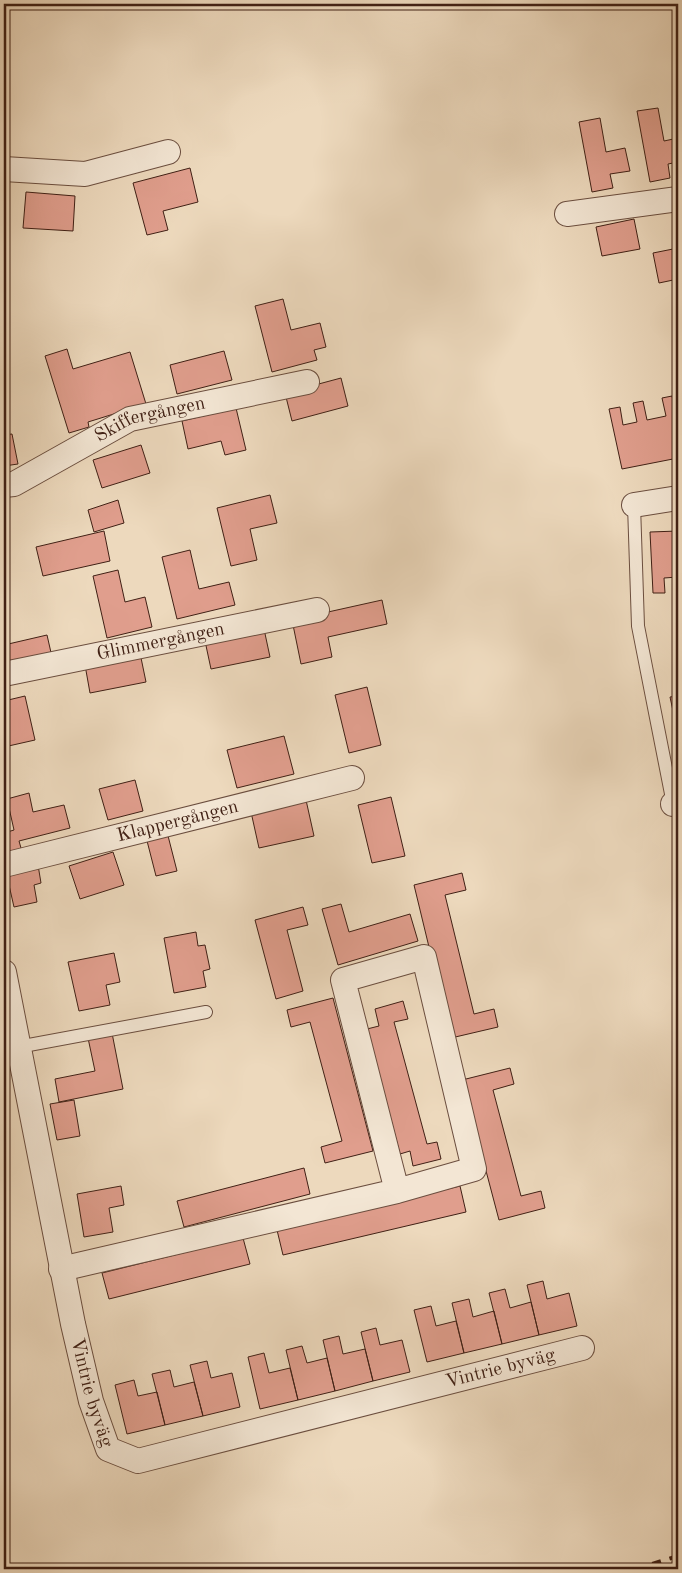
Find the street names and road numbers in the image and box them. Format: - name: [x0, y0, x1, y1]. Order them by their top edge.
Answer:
- street label: Skiffergången: [92, 394, 207, 446]
- street label: Glimmergången: [95, 620, 226, 664]
- street label: Klappergången: [115, 797, 240, 846]
- street label: Vintrie byväg: [67, 1337, 116, 1451]
- street label: Vintrie byväg: [444, 1346, 558, 1392]

